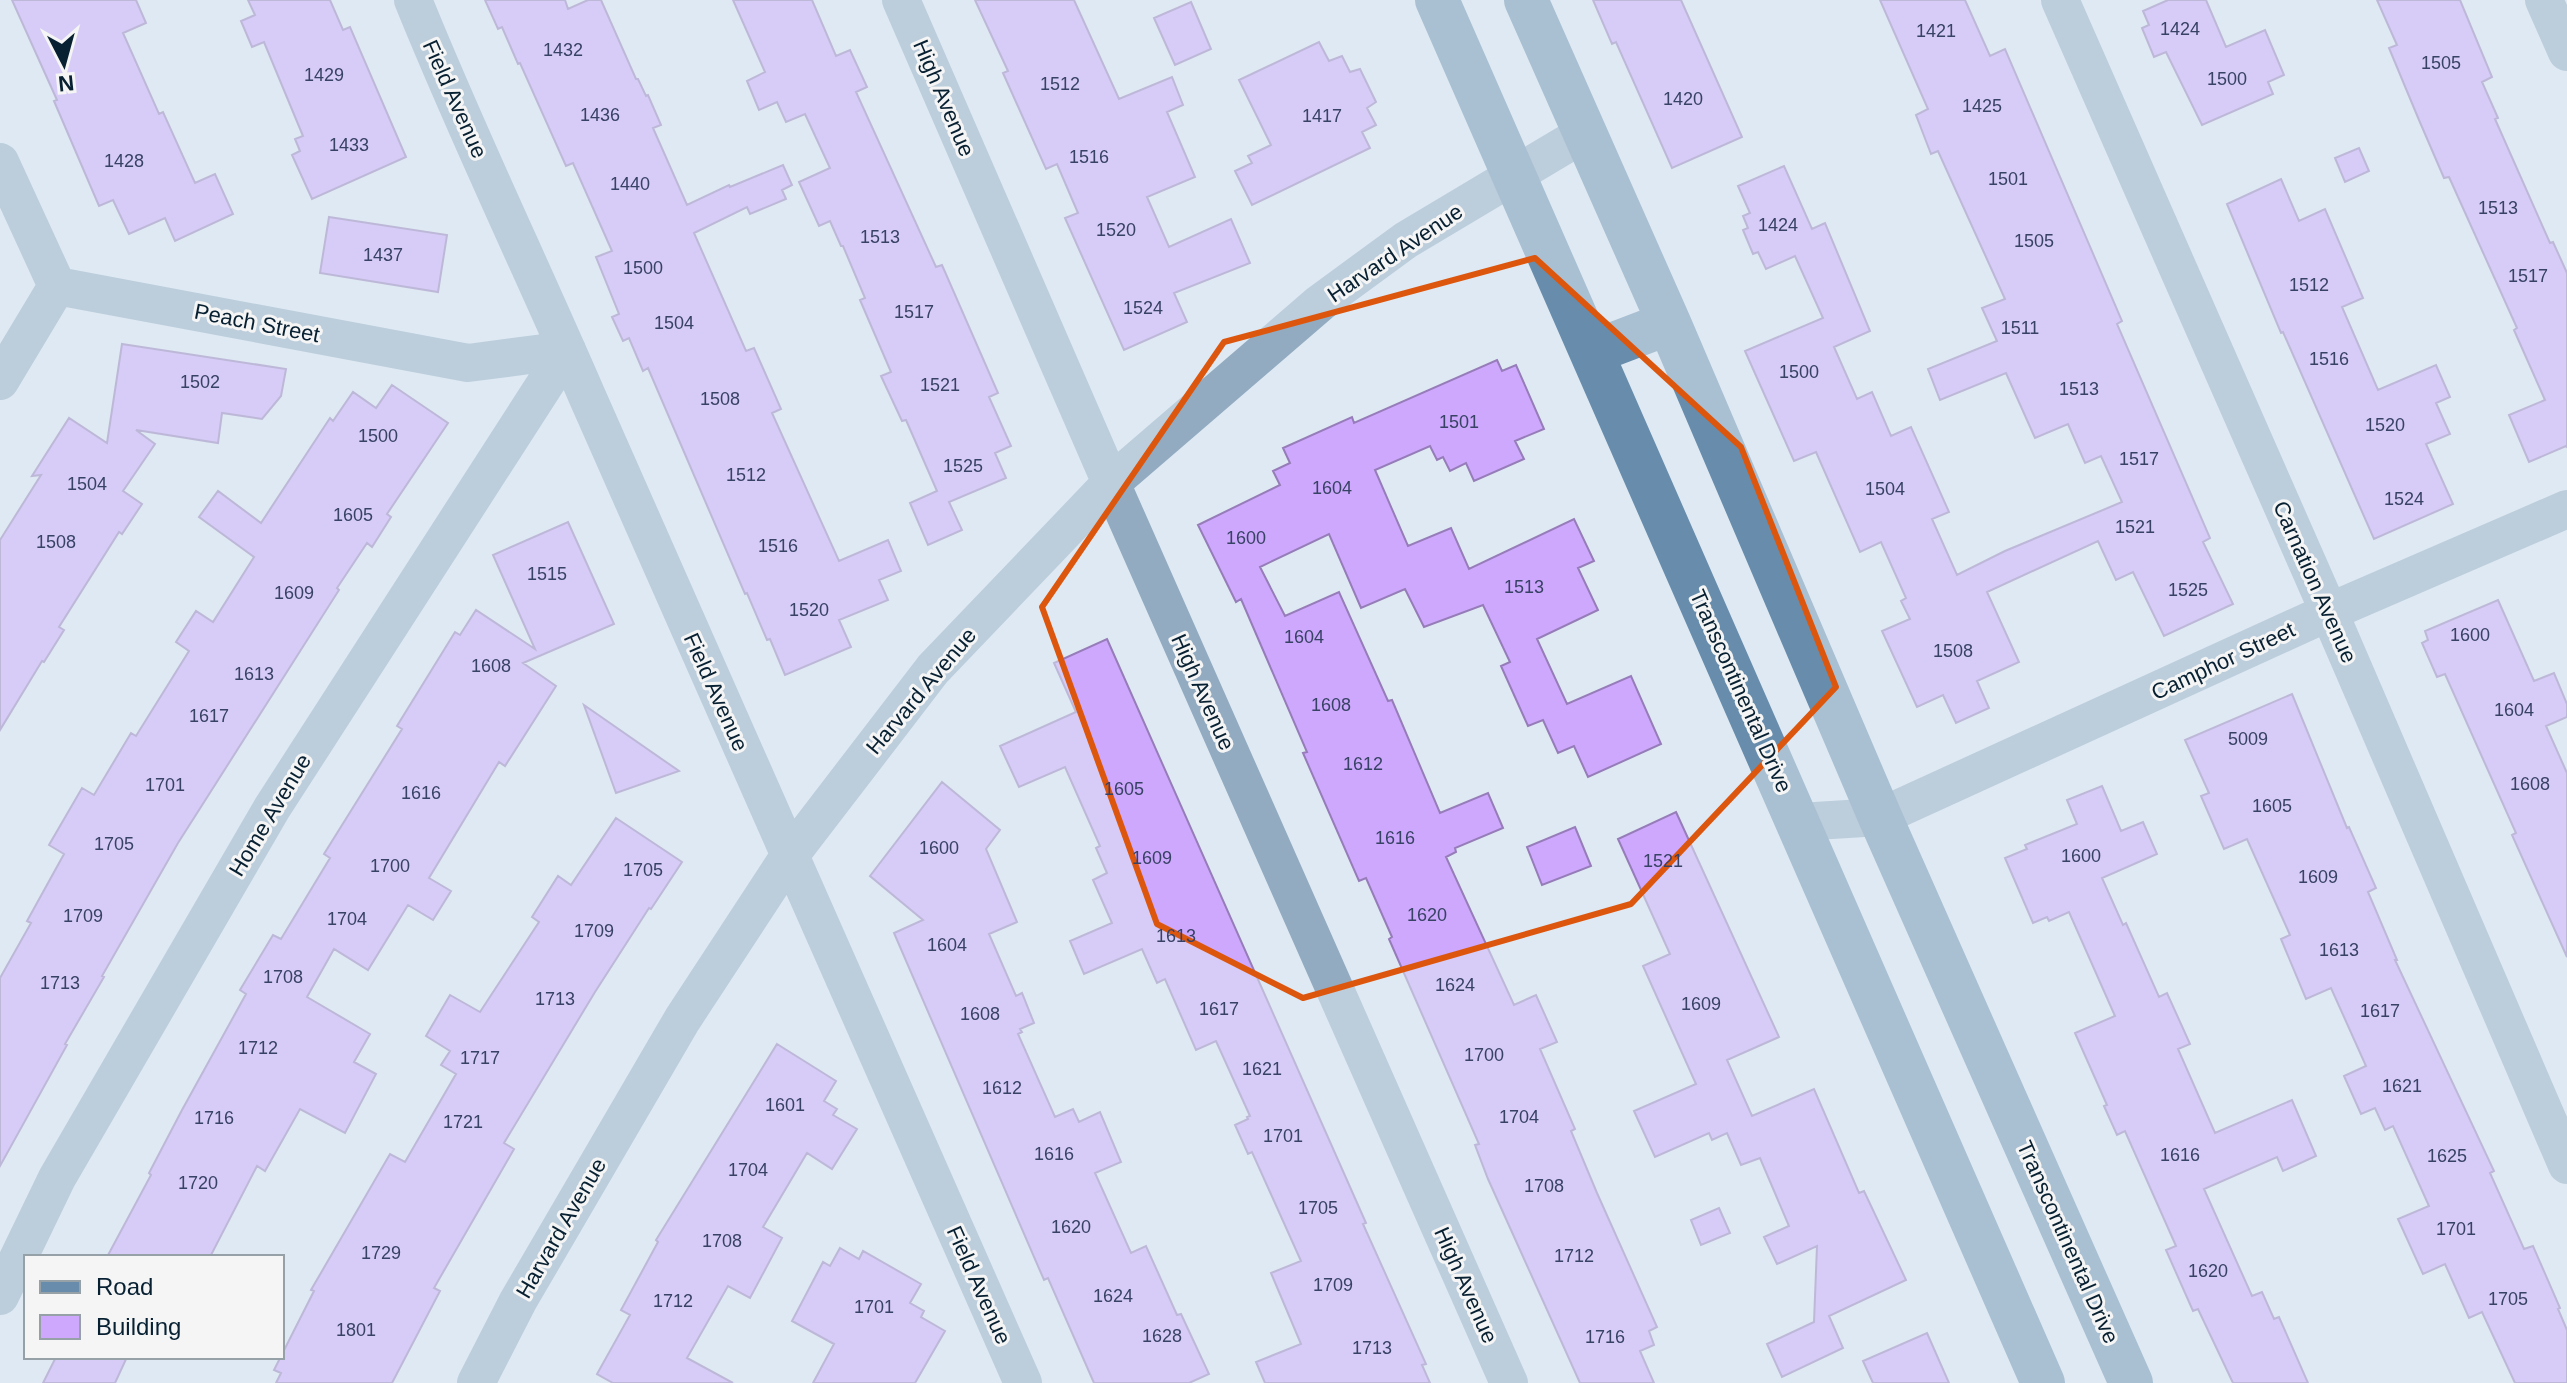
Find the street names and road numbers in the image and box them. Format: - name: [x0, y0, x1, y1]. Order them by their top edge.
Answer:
- street label: Field Avenue: [418, 36, 492, 162]
- street label: High Avenue: [908, 36, 980, 160]
- street label: Harvard Avenue: [1323, 199, 1467, 307]
- street label: Peach Street: [192, 299, 322, 347]
- street label: Carnation Avenue: [2268, 497, 2362, 667]
- street label: Transcontinental Drive: [1685, 586, 1797, 796]
- street label: Camphor Street: [2147, 617, 2299, 705]
- street label: Harvard Avenue: [861, 623, 981, 759]
- street label: Field Avenue: [679, 629, 753, 755]
- street label: High Avenue: [1166, 630, 1240, 754]
- street label: Home Avenue: [224, 749, 316, 881]
- street label: Transcontinental Drive: [2012, 1137, 2124, 1347]
- street label: Harvard Avenue: [511, 1154, 611, 1302]
- street label: Field Avenue: [942, 1222, 1016, 1348]
- street label: High Avenue: [1429, 1223, 1503, 1347]

